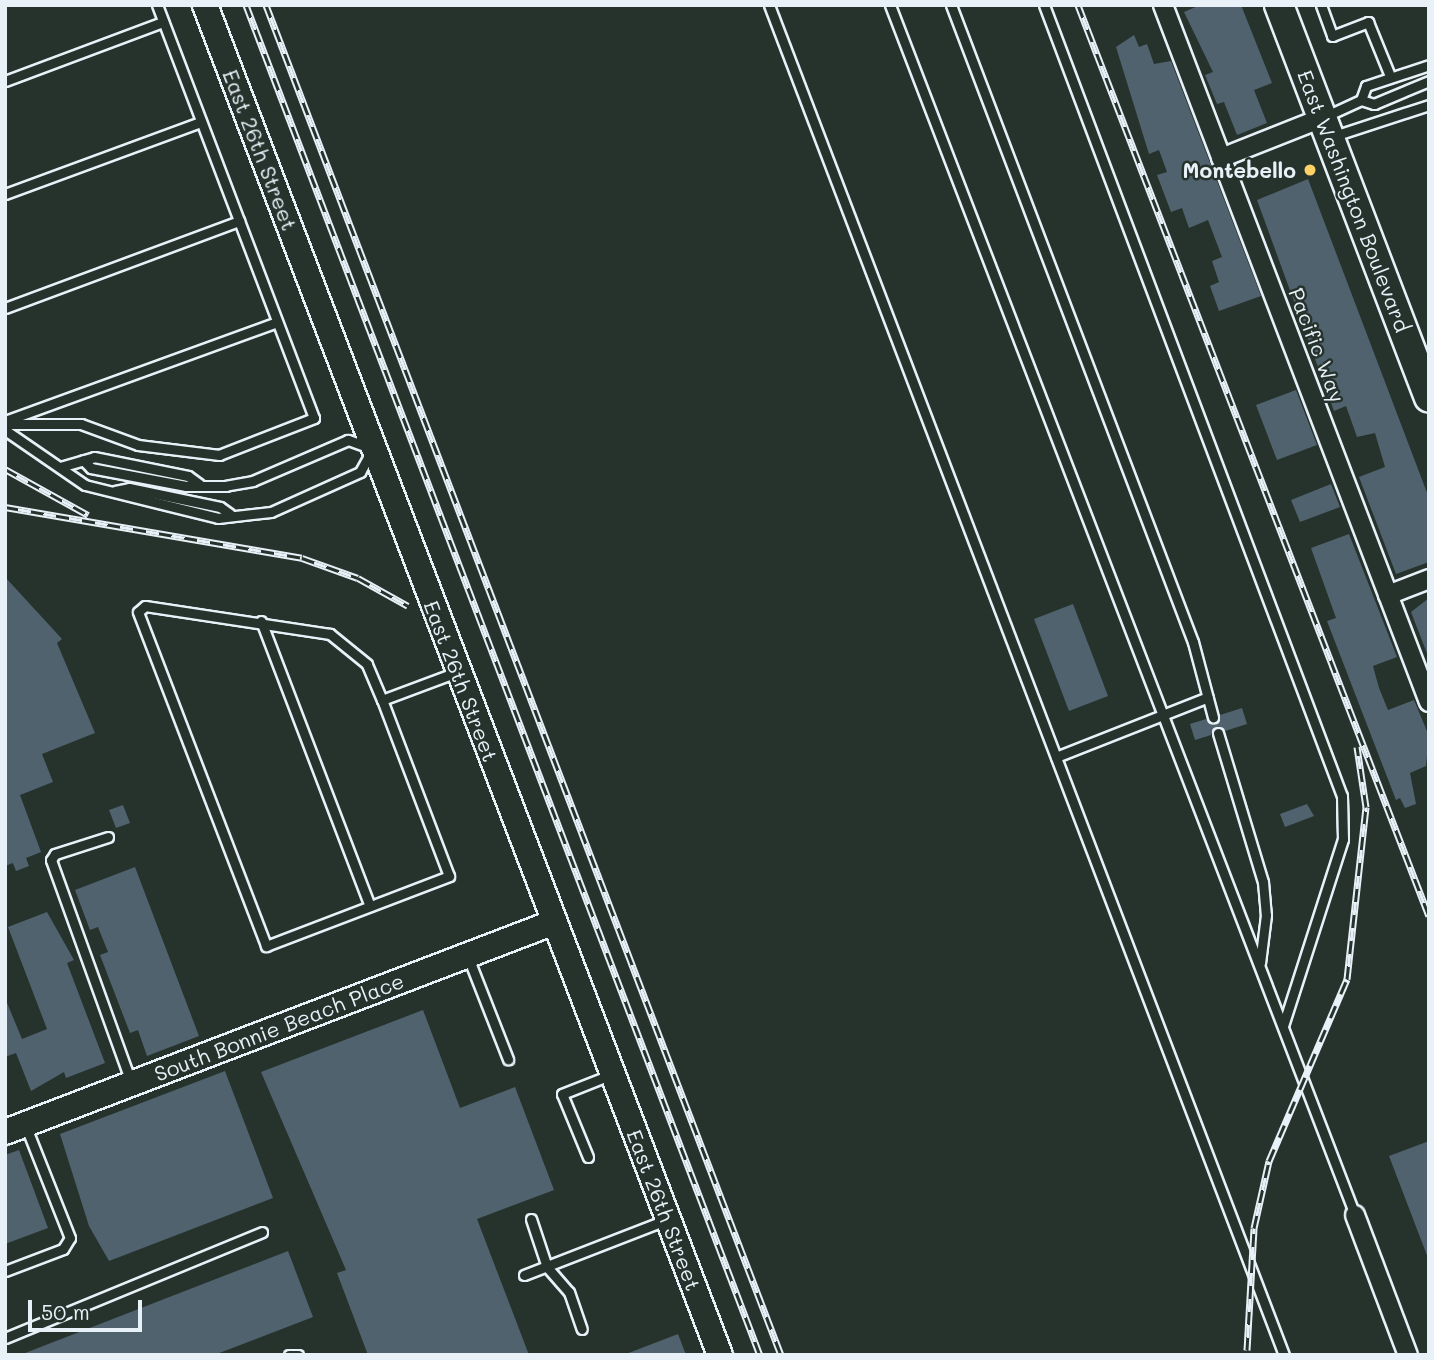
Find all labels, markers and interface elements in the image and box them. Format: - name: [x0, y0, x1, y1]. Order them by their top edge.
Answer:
- street label: East 26th Street: [218, 66, 302, 234]
- street label: East Washington Boulevard: [1292, 67, 1416, 335]
- place label: Montebello: [1182, 157, 1296, 183]
- marker: Montebello: [1302, 162, 1318, 178]
- street label: Pacific Way: [1284, 284, 1350, 406]
- street label: East 26th Street: [419, 597, 503, 765]
- street label: South Bonnie Beach Place: [151, 968, 407, 1086]
- street label: East 26th Street: [622, 1126, 706, 1294]
- scale bar: [32, 1286, 145, 1330]
- text: 50 m: [41, 1298, 90, 1325]

